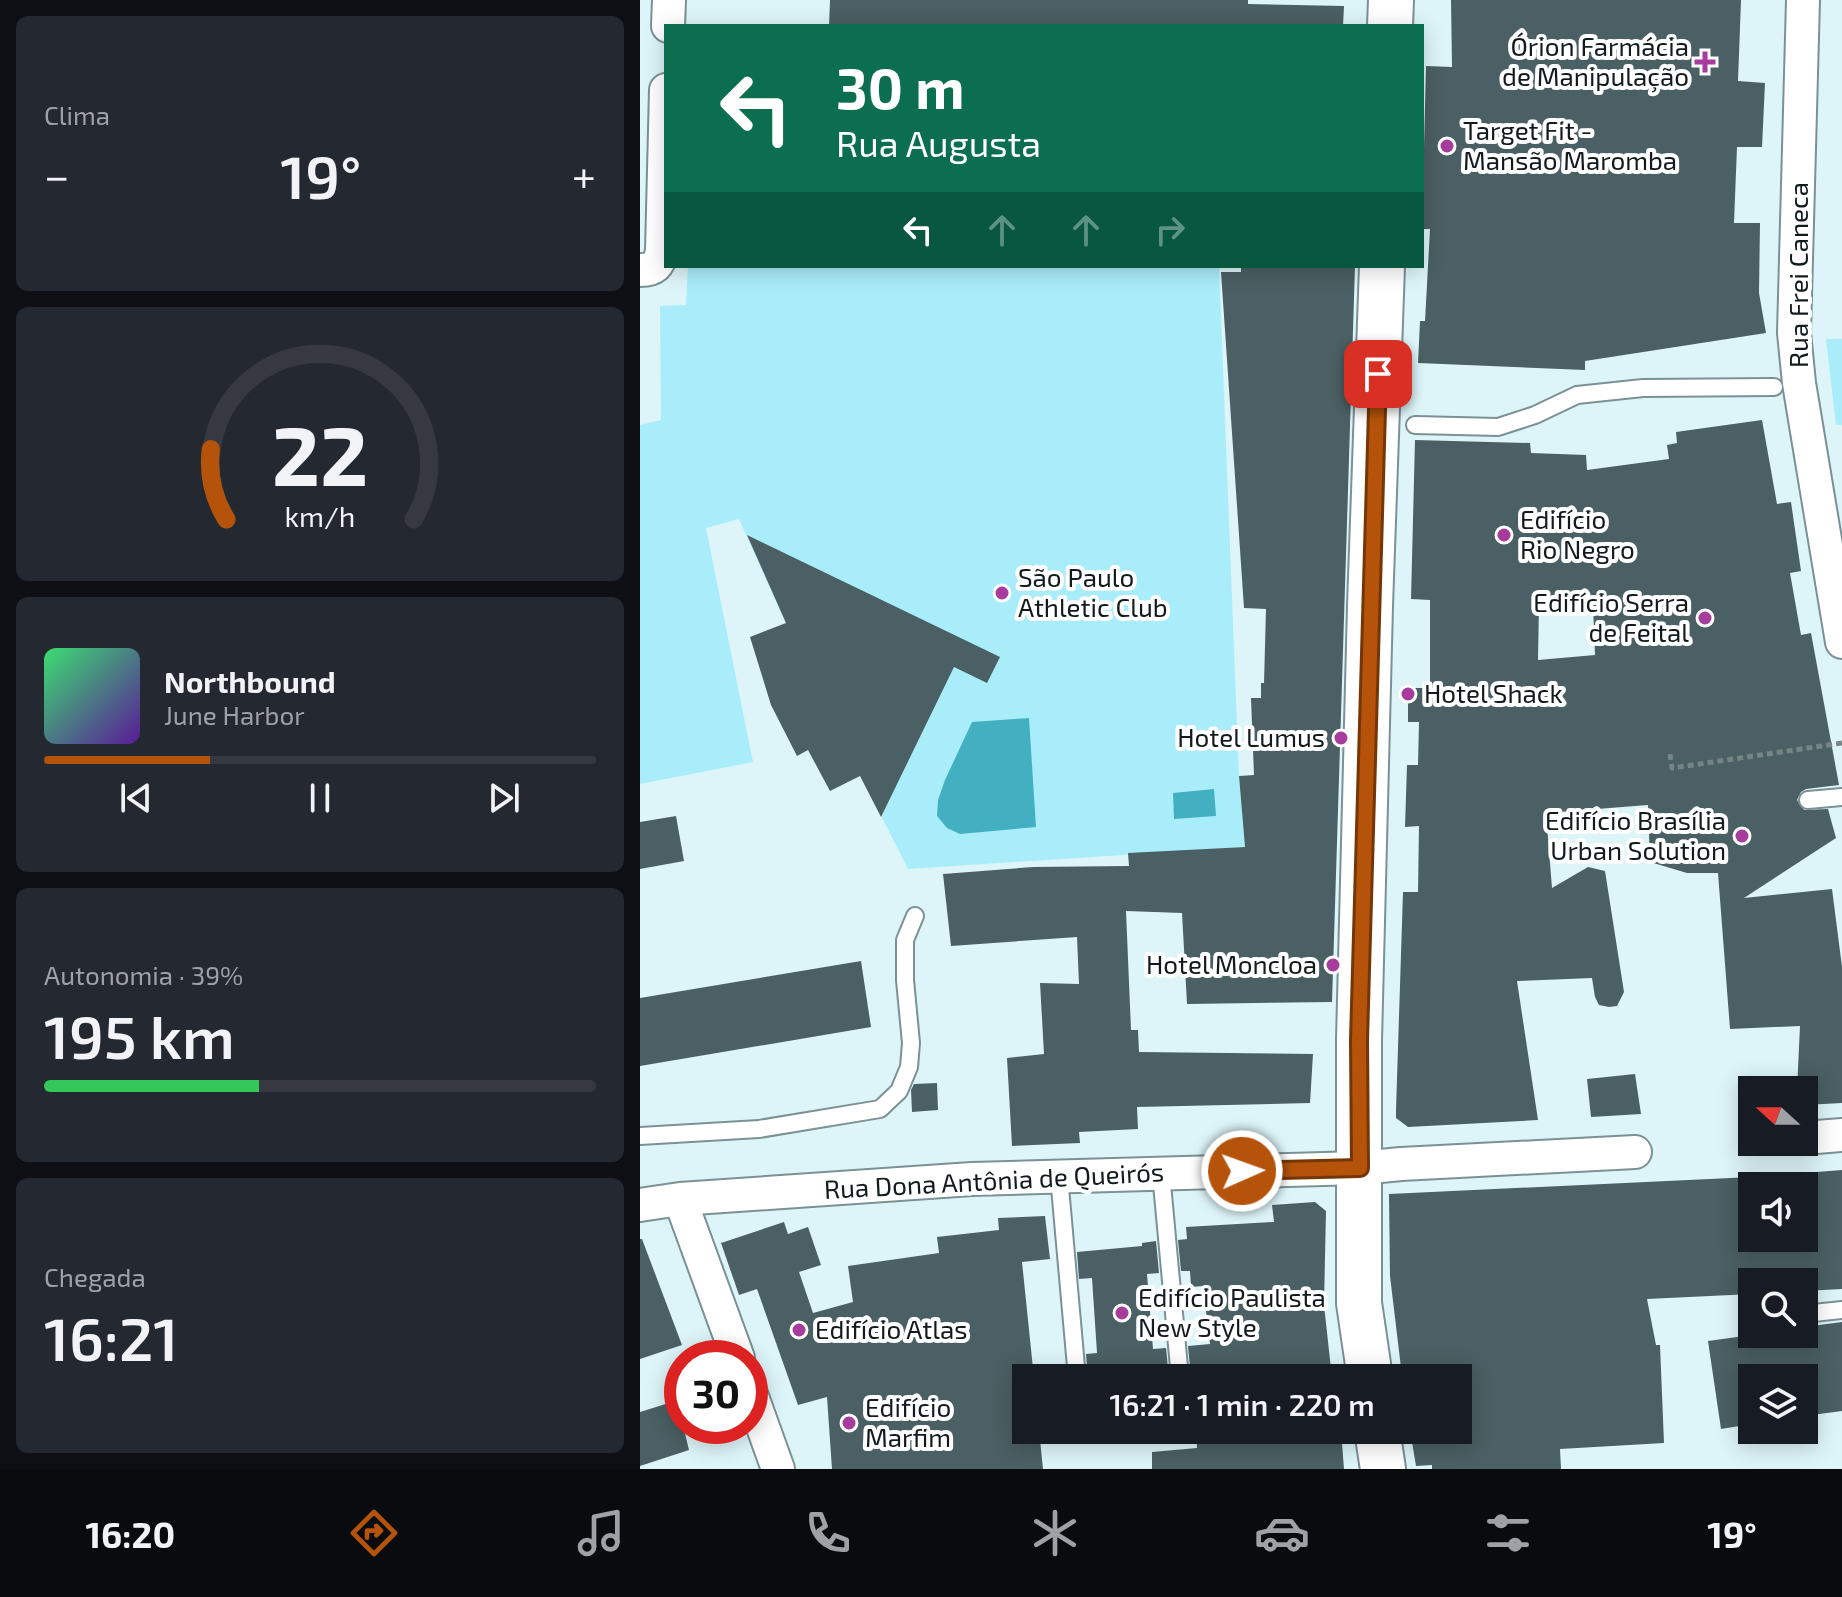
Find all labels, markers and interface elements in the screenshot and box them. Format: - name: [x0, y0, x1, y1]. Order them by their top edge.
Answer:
- place label: Órion Farmácia de Manipulação: [1502, 30, 1689, 93]
- text: 30 m: [836, 53, 965, 120]
- marker: Órion Farmácia de Manipulação: [1696, 53, 1714, 71]
- icon: left: [704, 56, 808, 160]
- text: Clima: [44, 99, 110, 130]
- place label: Target Fit - Mansão Maromba: [1463, 114, 1677, 175]
- text: Rua Augusta: [836, 121, 1041, 164]
- marker: Target Fit - Mansão Maromba: [1438, 137, 1456, 155]
- text: 19°: [280, 139, 361, 211]
- text: −: [44, 148, 70, 201]
- text: +: [572, 148, 596, 201]
- street label: Rua Frei Caneca: [1782, 182, 1813, 368]
- icon: left: [896, 208, 940, 252]
- icon: ahead: [980, 208, 1024, 252]
- icon: ahead: [1064, 208, 1108, 252]
- icon: right: [1148, 208, 1192, 252]
- pin: [1344, 340, 1412, 408]
- icon: arrive: [1356, 352, 1400, 396]
- text: 22: [272, 402, 368, 502]
- text: km/h: [285, 498, 355, 533]
- place label: Edifício Rio Negro: [1520, 503, 1635, 564]
- marker: Edifício Rio Negro: [1495, 526, 1513, 544]
- place label: São Paulo Athletic Club: [1018, 561, 1168, 622]
- marker: São Paulo Athletic Club: [993, 584, 1011, 602]
- place label: Edifício Serra de Feital: [1533, 586, 1689, 647]
- marker: Edifício Serra de Feital: [1696, 609, 1714, 627]
- text: Northbound: [164, 663, 336, 699]
- place label: Hotel Shack: [1424, 677, 1563, 708]
- marker: Hotel Shack: [1399, 685, 1417, 703]
- text: June Harbor: [164, 699, 305, 730]
- place label: Hotel Lumus: [1177, 721, 1325, 752]
- marker: Hotel Lumus: [1332, 729, 1350, 747]
- icon: previous: [114, 776, 158, 820]
- icon: pause: [298, 776, 342, 820]
- icon: next: [482, 776, 526, 820]
- place label: Edifício Brasília Urban Solution: [1545, 804, 1726, 865]
- marker: Edifício Brasília Urban Solution: [1733, 827, 1751, 845]
- place label: Hotel Moncloa: [1146, 948, 1317, 979]
- marker: Hotel Moncloa: [1324, 956, 1342, 974]
- text: Autonomia · 39%: [44, 959, 243, 990]
- text: 195 km: [44, 999, 235, 1071]
- north arrow: [1738, 1076, 1818, 1156]
- map controls: [1738, 1076, 1818, 1444]
- position arrow: [1200, 1129, 1284, 1213]
- street label: Rua Dona Antônia de Queirós: [823, 1155, 1165, 1204]
- button: sound: [1738, 1172, 1818, 1252]
- text: Chegada: [44, 1261, 146, 1292]
- button: search: [1738, 1268, 1818, 1348]
- place label: Edifício Paulista New Style: [1138, 1281, 1326, 1342]
- text: 16:21: [44, 1301, 178, 1373]
- marker: Edifício Paulista New Style: [1113, 1304, 1131, 1322]
- place label: Edifício Atlas: [815, 1313, 967, 1344]
- marker: Edifício Atlas: [790, 1321, 808, 1339]
- speed limit sign: 30: [664, 1340, 768, 1444]
- button: layers: [1738, 1364, 1818, 1444]
- text: 16:21 · 1 min · 220 m: [1109, 1386, 1375, 1422]
- place label: Edifício Marfim: [865, 1391, 951, 1452]
- marker: Edifício Marfim: [840, 1414, 858, 1432]
- icon: directions: [346, 1505, 402, 1561]
- icon: music: [573, 1505, 629, 1561]
- icon: phone: [800, 1505, 856, 1561]
- icon: climate: [1027, 1505, 1083, 1561]
- icon: car: [1254, 1505, 1310, 1561]
- icon: filters: [1480, 1505, 1536, 1561]
- text: 16:20: [85, 1512, 175, 1555]
- text: 19°: [1707, 1512, 1757, 1555]

